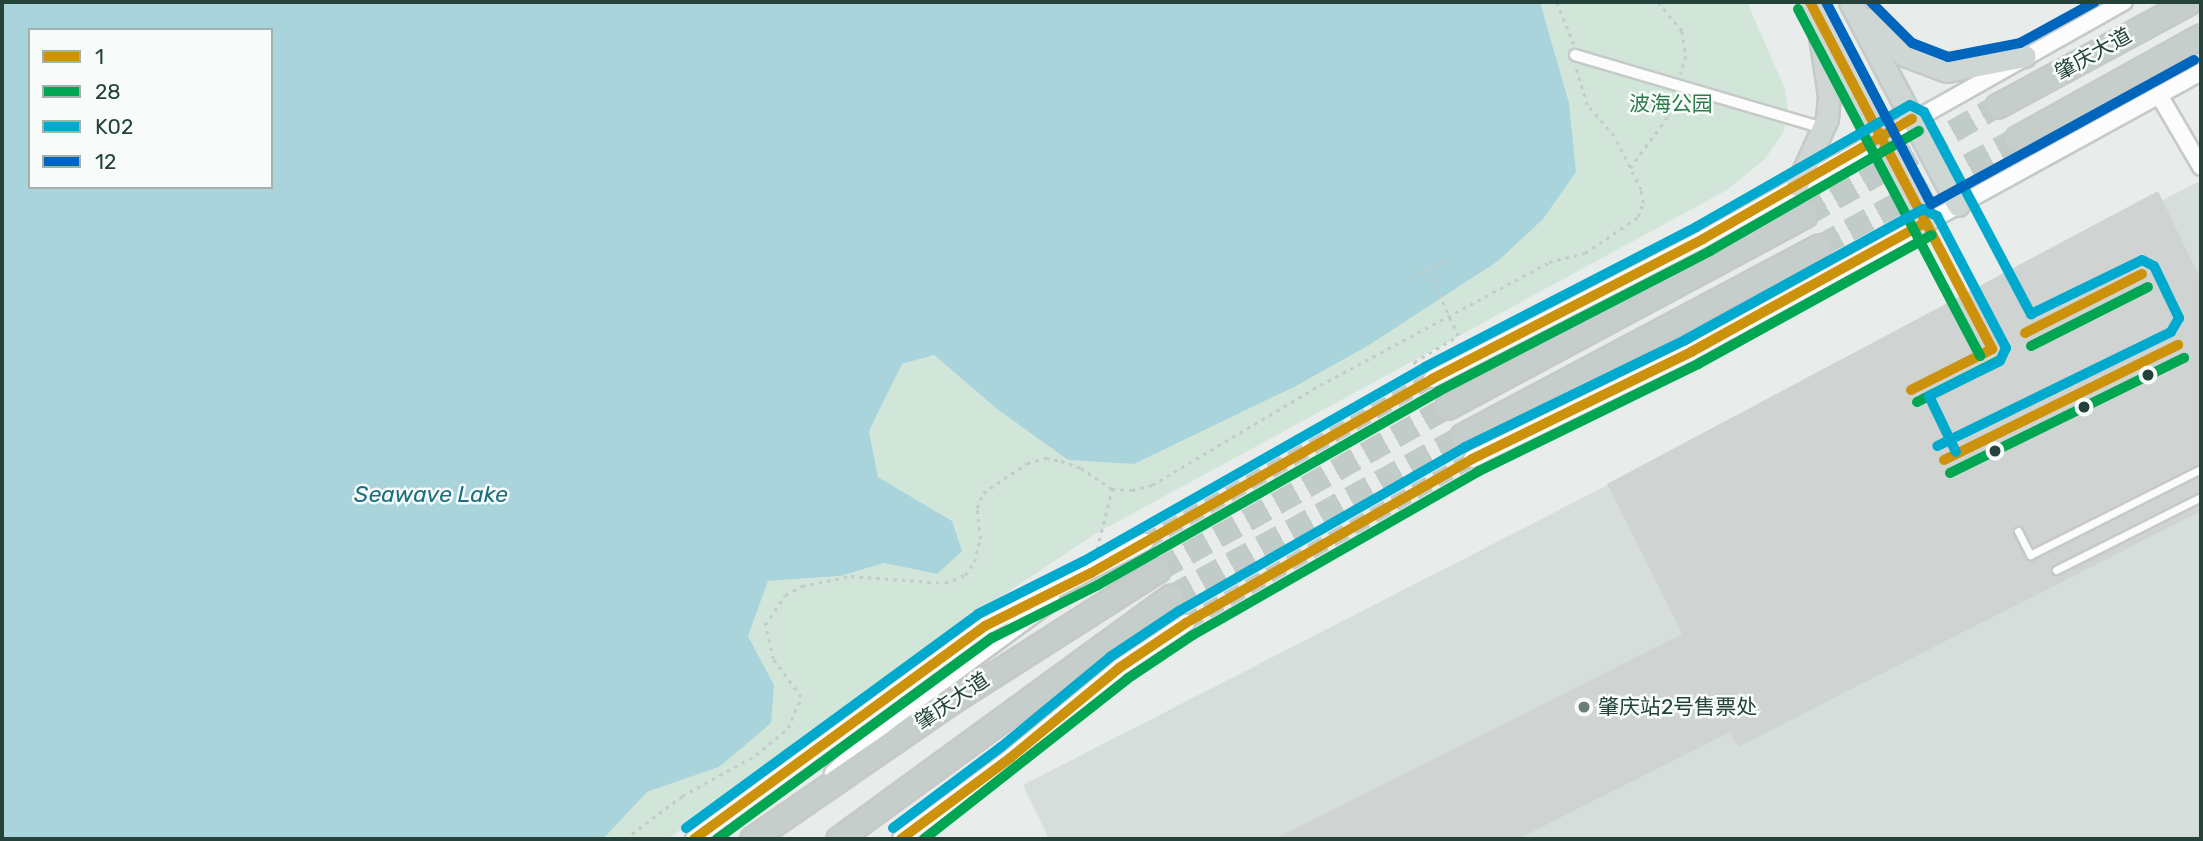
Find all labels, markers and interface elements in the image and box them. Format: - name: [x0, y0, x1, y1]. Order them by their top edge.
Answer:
- street label: 肇庆大道: [2050, 23, 2136, 85]
- legend: [28, 28, 273, 189]
- text: 1: [95, 44, 104, 69]
- text: 28: [95, 79, 121, 104]
- park label: 波海公园: [1629, 91, 1713, 117]
- text: K02: [95, 114, 133, 139]
- text: 12: [95, 149, 116, 174]
- unlabelled marker: [2141, 368, 2155, 382]
- unlabelled marker: [2077, 400, 2091, 414]
- unlabelled marker: [1988, 444, 2002, 458]
- water label: Seawave Lake: [354, 480, 508, 508]
- street label: 肇庆大道: [910, 667, 994, 735]
- place label: 肇庆站2号售票处: [1598, 694, 1757, 720]
- marker: 肇庆站2号售票处: [1576, 699, 1592, 715]

